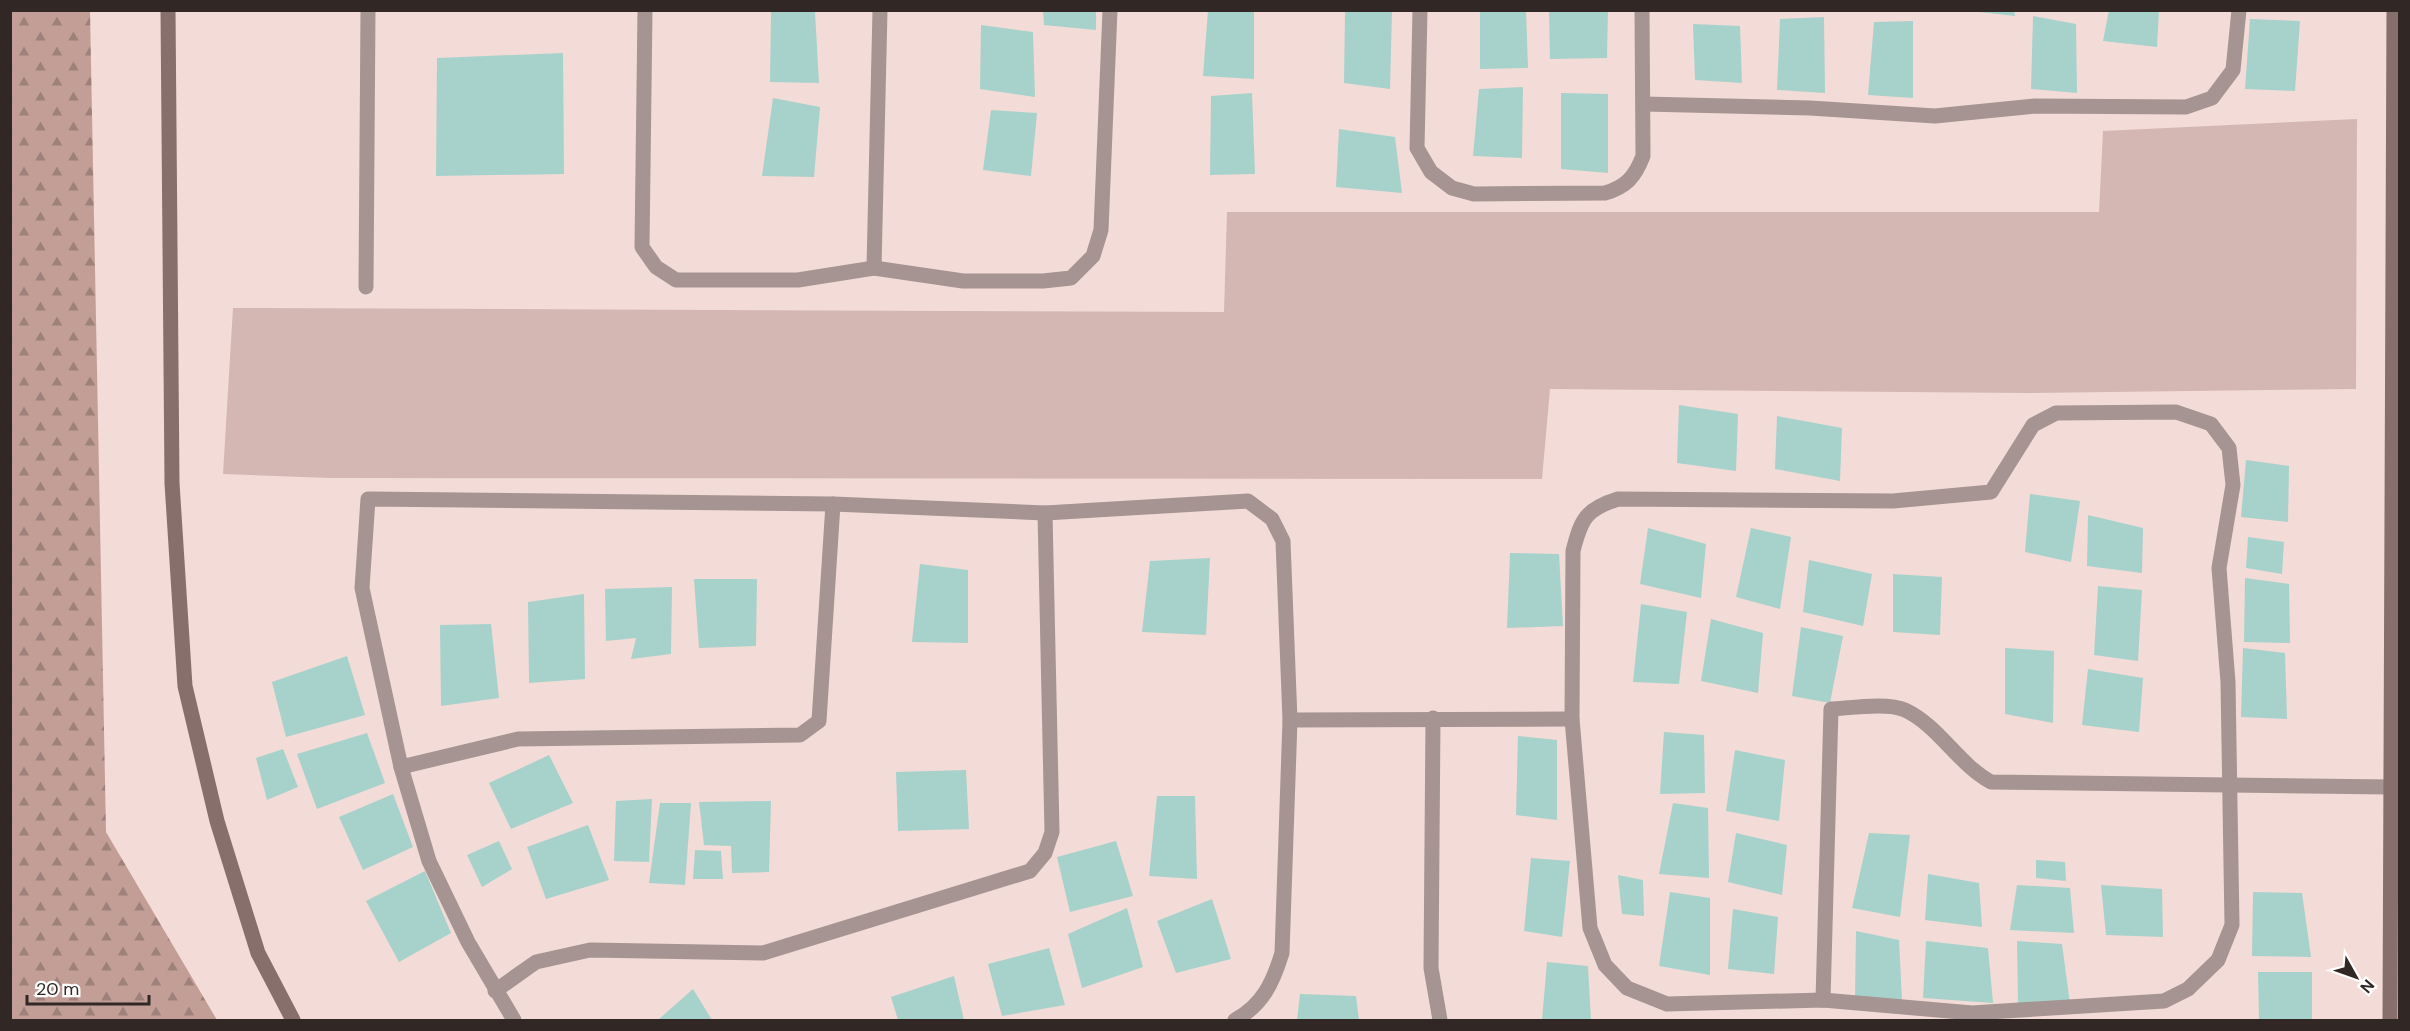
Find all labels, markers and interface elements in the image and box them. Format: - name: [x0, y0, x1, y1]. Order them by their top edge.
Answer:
- north arrow: [2326, 947, 2386, 1007]
- scale bar: [27, 968, 148, 1006]
- text: N: [2355, 975, 2379, 998]
- text: 20 m: [36, 977, 79, 1001]

